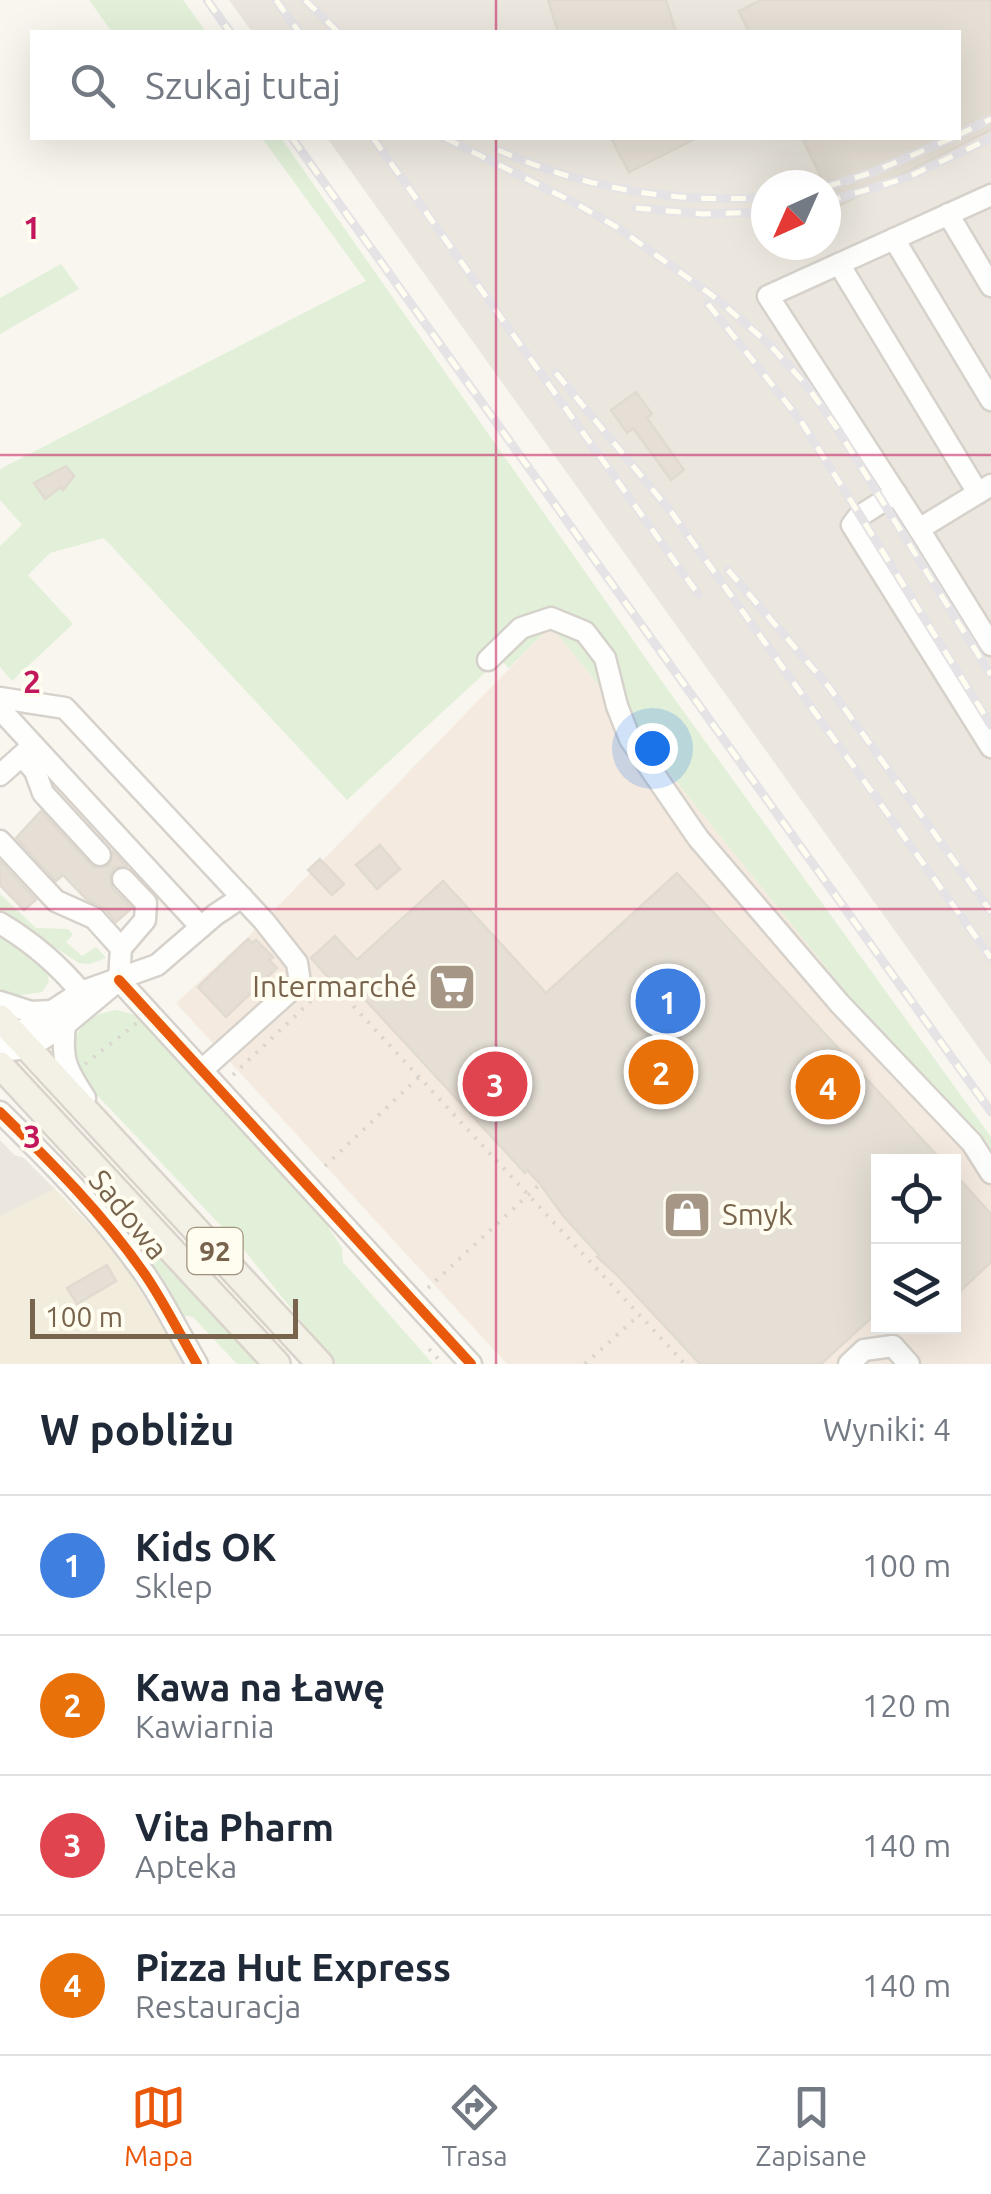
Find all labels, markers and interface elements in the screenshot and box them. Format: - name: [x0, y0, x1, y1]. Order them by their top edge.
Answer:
- search box: [30, 30, 961, 140]
- icon: search: [65, 58, 120, 113]
- text: Szukaj tutaj: [145, 64, 341, 106]
- north arrow: [751, 170, 841, 260]
- text: 1: [23, 209, 41, 245]
- text: 2: [23, 663, 41, 699]
- your location: [627, 723, 678, 774]
- supermarket icon: Intermarché: [426, 961, 478, 1013]
- pin: 1: [636, 964, 700, 1038]
- place label: Intermarché: [252, 969, 417, 1003]
- pin: 2: [628, 1034, 694, 1110]
- pin: 3: [462, 1046, 528, 1122]
- pin: 4: [796, 1050, 860, 1124]
- text: 3: [23, 1118, 41, 1154]
- map controls: [871, 1154, 961, 1334]
- button: locate: [871, 1154, 961, 1244]
- street label: Sadowa: [83, 1163, 175, 1266]
- shop icon: Smyk: [661, 1189, 713, 1241]
- place label: Smyk: [722, 1197, 793, 1231]
- road number: 92: [188, 1228, 242, 1274]
- button: layers: [871, 1244, 961, 1334]
- scale bar: [30, 1294, 298, 1338]
- text: 100 m: [45, 1301, 123, 1332]
- text: W pobliżu: [40, 1406, 235, 1453]
- text: Wyniki: 4: [823, 1411, 951, 1447]
- text: Kids OK: [135, 1526, 276, 1568]
- text: 1: [63, 1547, 82, 1583]
- text: 100 m: [862, 1547, 951, 1583]
- text: Sklep: [135, 1568, 213, 1604]
- text: Kawa na Ławę: [135, 1666, 385, 1708]
- text: 2: [63, 1687, 82, 1723]
- text: 120 m: [862, 1687, 951, 1723]
- text: Kawiarnia: [135, 1708, 275, 1744]
- text: Vita Pharm: [135, 1806, 334, 1848]
- text: 3: [63, 1827, 82, 1863]
- text: 140 m: [862, 1827, 951, 1863]
- text: Apteka: [135, 1848, 237, 1884]
- text: Pizza Hut Express: [135, 1946, 451, 1988]
- text: 4: [63, 1967, 82, 2003]
- text: 140 m: [862, 1967, 951, 2003]
- text: Restauracja: [135, 1988, 301, 2024]
- tab: Mapa: [124, 2080, 193, 2171]
- tab: Trasa: [441, 2080, 508, 2171]
- tab: Zapisane: [756, 2080, 867, 2171]

